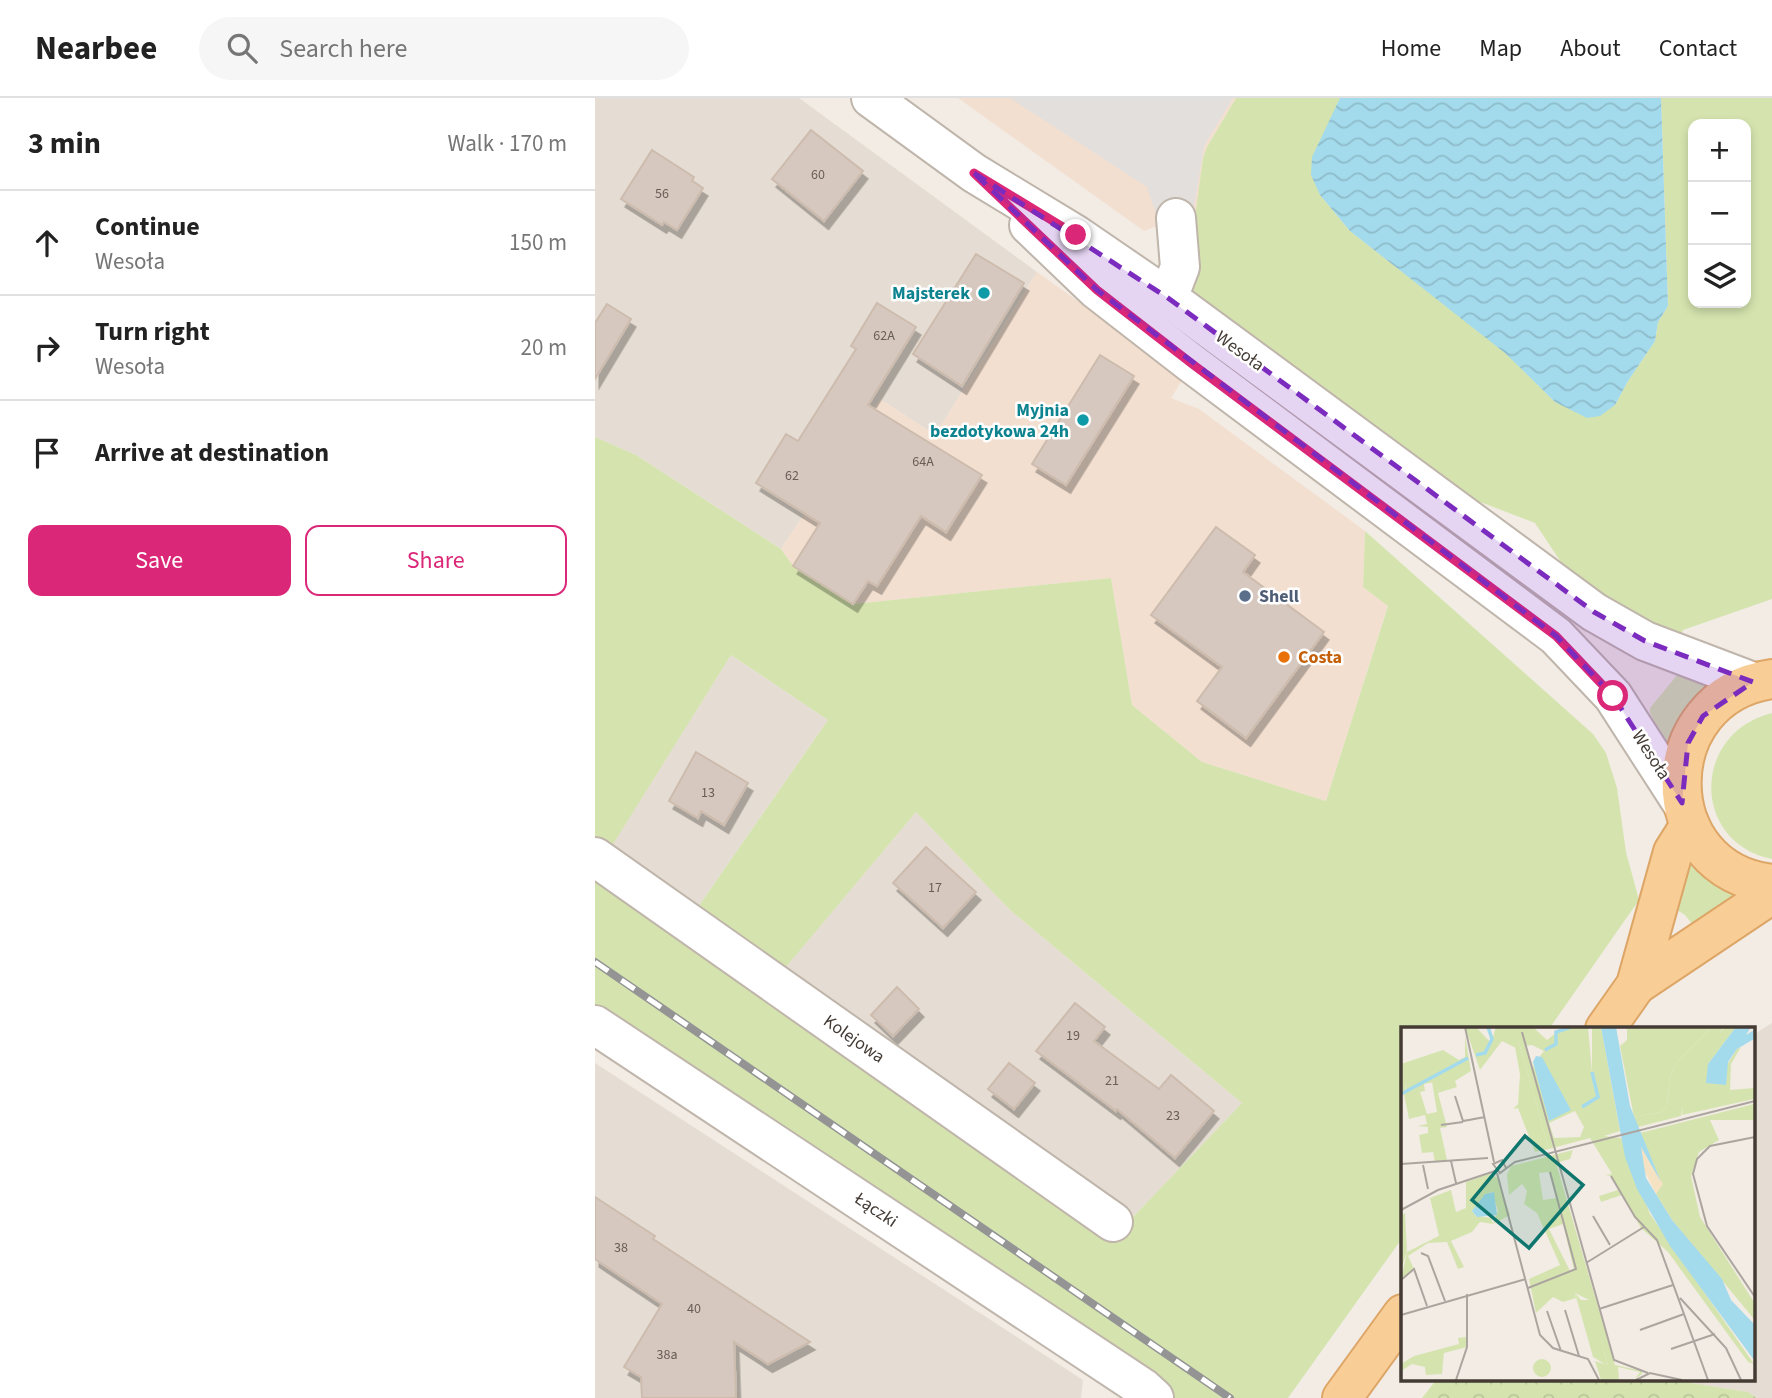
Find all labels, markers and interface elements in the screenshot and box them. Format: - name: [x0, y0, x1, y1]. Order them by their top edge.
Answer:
- search box: [199, 17, 689, 80]
- text: Nearbee: [35, 25, 157, 72]
- icon: search: [223, 29, 261, 67]
- text: Search here: [279, 30, 407, 67]
- text: Home: [1381, 31, 1441, 66]
- text: Map: [1479, 31, 1522, 66]
- text: About: [1560, 31, 1621, 66]
- text: Contact: [1659, 31, 1737, 66]
- map controls: [1688, 119, 1751, 308]
- button: +: [1688, 119, 1751, 182]
- text: 3 min: [28, 122, 101, 165]
- text: Walk · 170 m: [448, 127, 567, 160]
- house number: 60: [811, 165, 825, 185]
- button: −: [1688, 182, 1751, 245]
- house number: 56: [655, 184, 669, 204]
- text: Continue: [95, 208, 200, 245]
- route end: [1060, 219, 1091, 250]
- icon: ahead: [28, 224, 66, 262]
- text: 150 m: [509, 226, 567, 259]
- text: Wesoła: [95, 245, 165, 278]
- button: layers: [1688, 245, 1751, 308]
- place label: Majsterek: [892, 281, 970, 306]
- marker: Majsterek: [976, 285, 992, 301]
- text: Turn right: [95, 313, 210, 350]
- street label: Wesoła: [1210, 325, 1270, 377]
- house number: 62A: [873, 326, 895, 346]
- icon: right: [28, 329, 66, 367]
- text: 20 m: [520, 331, 567, 364]
- text: Wesoła: [95, 350, 165, 383]
- place label: Myjnia bezdotykowa 24h: [930, 398, 1069, 444]
- marker: Myjnia bezdotykowa 24h: [1075, 412, 1091, 428]
- icon: arrive: [28, 434, 66, 472]
- text: Arrive at destination: [95, 434, 329, 471]
- house number: 64A: [912, 452, 934, 472]
- house number: 62: [785, 466, 799, 486]
- button: Save: [28, 525, 291, 596]
- button: Share: [305, 525, 567, 596]
- place label: Shell: [1259, 584, 1299, 609]
- marker: Shell: [1237, 588, 1253, 604]
- place label: Costa: [1298, 645, 1342, 670]
- marker: Costa: [1276, 649, 1292, 665]
- route start: [1597, 680, 1628, 711]
- street label: Wesoła: [1626, 725, 1676, 785]
- house number: 13: [701, 783, 715, 803]
- house number: 17: [928, 878, 942, 898]
- street label: Kolejowa: [818, 1009, 890, 1069]
- house number: 19: [1066, 1026, 1080, 1046]
- inset map: [1401, 1027, 1755, 1380]
- house number: 21: [1105, 1071, 1119, 1091]
- house number: 23: [1166, 1106, 1180, 1126]
- street label: Łączki: [849, 1186, 903, 1234]
- house number: 38: [614, 1238, 628, 1258]
- house number: 40: [687, 1299, 701, 1319]
- house number: 38a: [657, 1345, 677, 1365]

